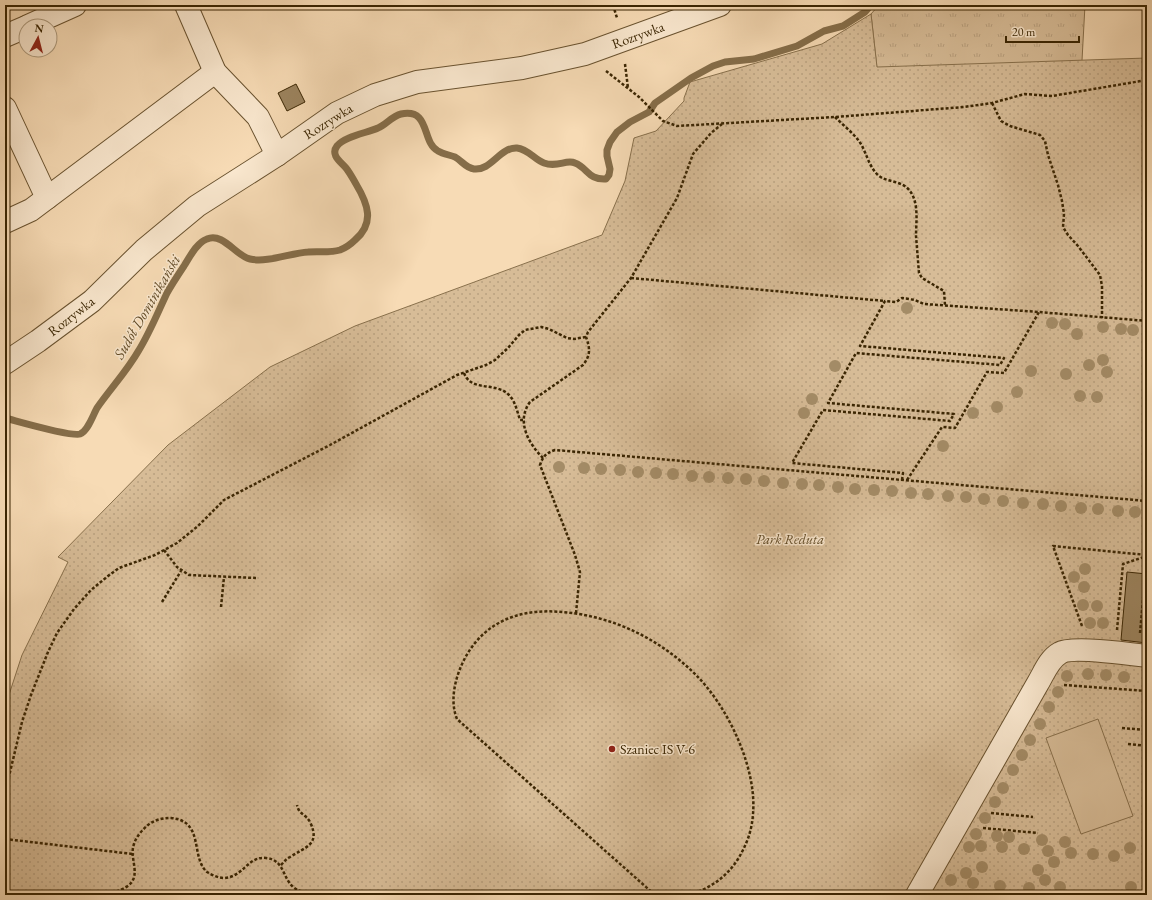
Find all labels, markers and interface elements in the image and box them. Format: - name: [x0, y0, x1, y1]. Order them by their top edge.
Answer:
- street label: Rozrywka: [609, 17, 667, 53]
- north arrow: [18, 18, 58, 58]
- scale bar: [1006, 18, 1079, 44]
- text: N: [34, 21, 45, 36]
- text: 20 m: [1012, 24, 1036, 40]
- street label: Rozrywka: [300, 99, 356, 143]
- water label: Sudół Dominikański: [109, 251, 184, 363]
- street label: Rozrywka: [44, 292, 98, 340]
- park label: Park Reduta: [756, 530, 824, 548]
- place label: Szaniec IS V-6: [620, 740, 695, 758]
- marker: Szaniec IS V-6: [607, 744, 617, 754]

